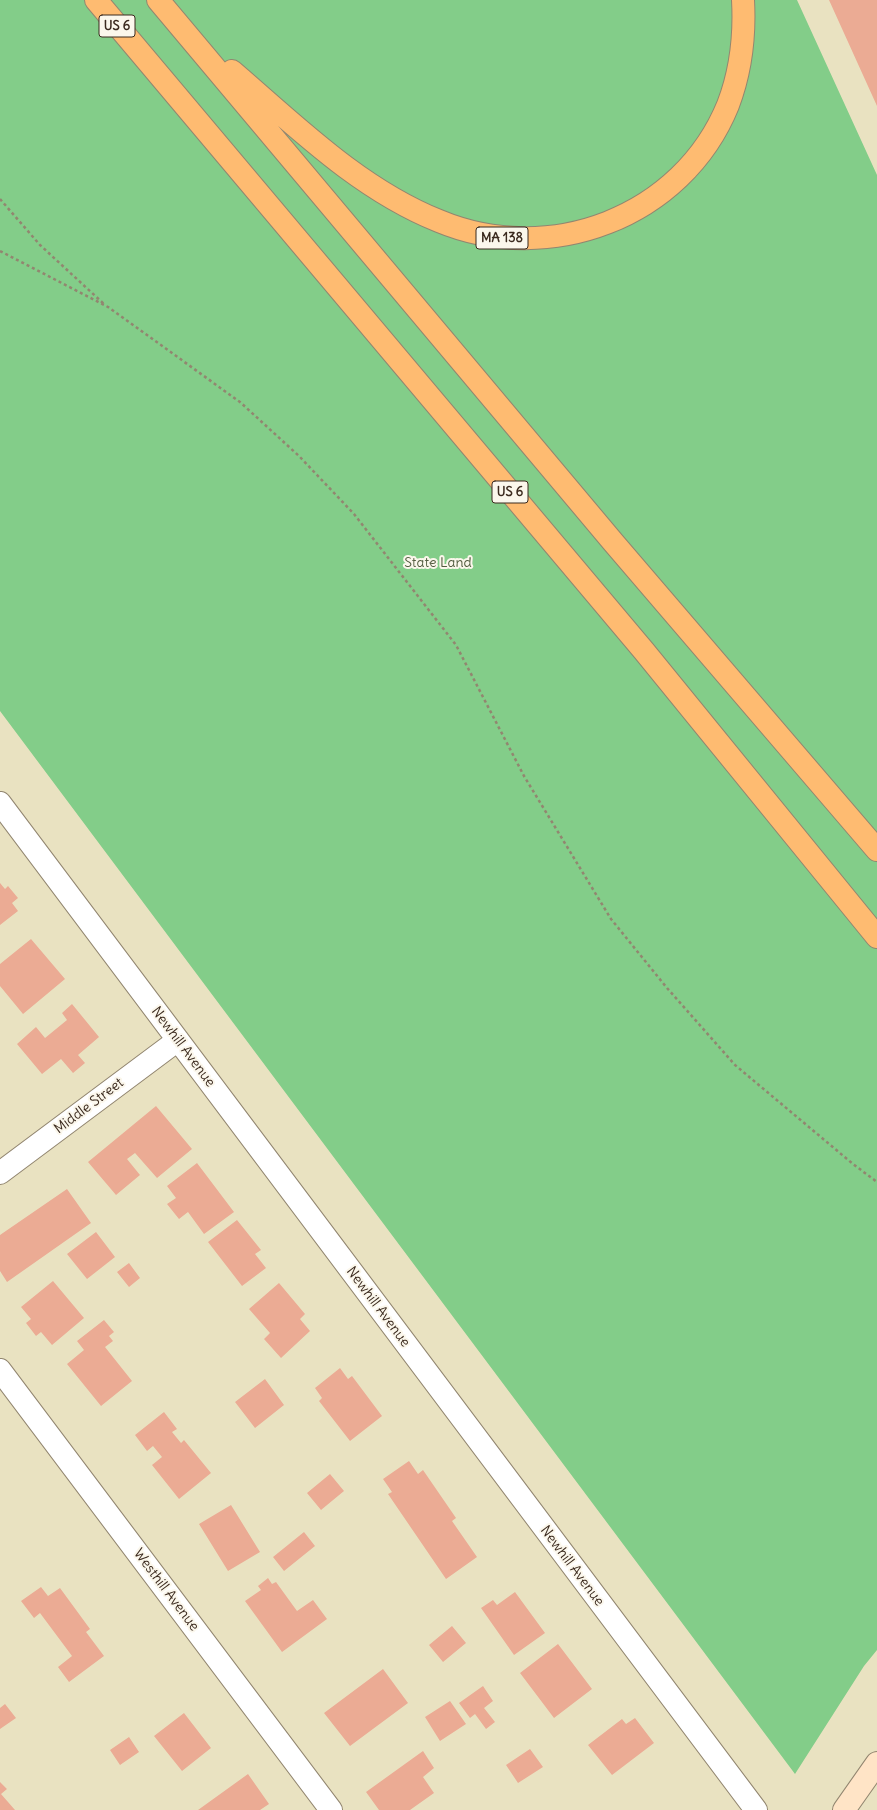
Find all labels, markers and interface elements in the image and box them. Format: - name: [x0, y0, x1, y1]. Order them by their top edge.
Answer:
- road number: US 6: [99, 15, 135, 37]
- road number: MA 138: [476, 227, 528, 249]
- road number: US 6: [492, 481, 528, 503]
- park label: State Land: [404, 555, 472, 571]
- street label: Newhill Avenue: [147, 1004, 219, 1090]
- street label: Middle Street: [51, 1075, 127, 1137]
- street label: Newhill Avenue: [342, 1264, 414, 1350]
- street label: Newhill Avenue: [536, 1523, 608, 1609]
- street label: Westhill Avenue: [130, 1546, 202, 1634]

